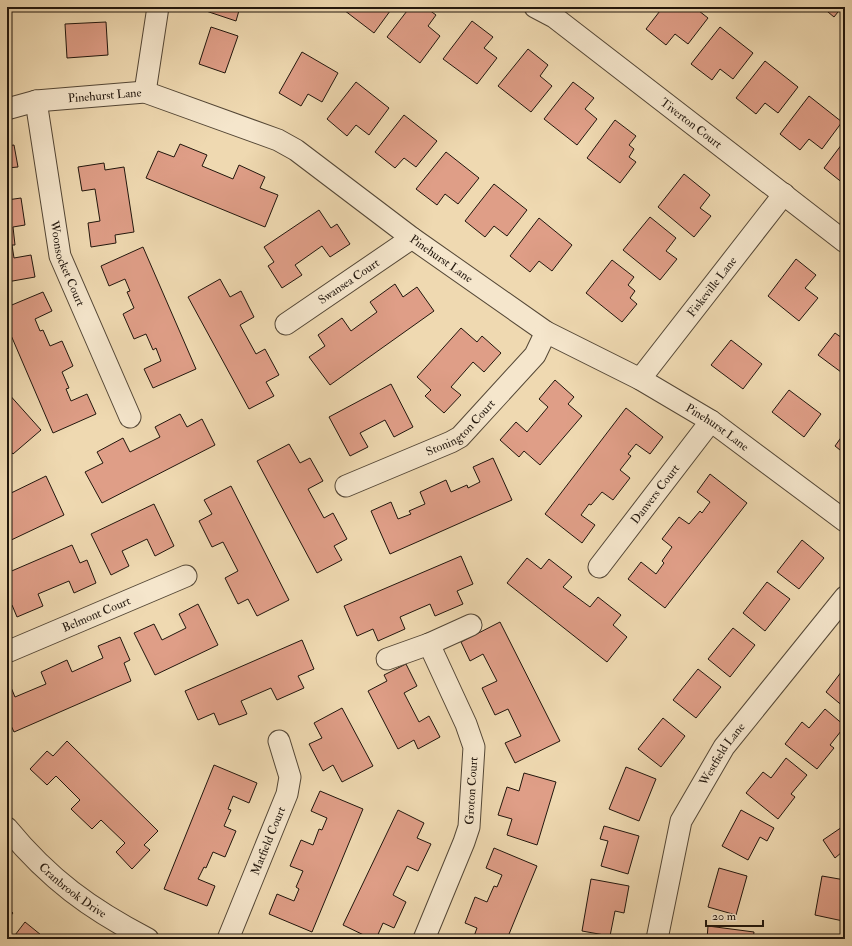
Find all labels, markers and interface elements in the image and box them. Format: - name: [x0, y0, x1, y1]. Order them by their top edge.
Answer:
- street label: Pinehurst Lane: [67, 85, 142, 106]
- street label: Tiverton Court: [657, 95, 725, 152]
- street label: Woonsocket Court: [46, 219, 88, 309]
- street label: Pinehurst Lane: [407, 232, 476, 286]
- street label: Fiskeville Lane: [684, 254, 740, 320]
- street label: Swansea Court: [316, 255, 383, 308]
- street label: Stonington Court: [424, 396, 499, 460]
- street label: Pinehurst Lane: [683, 401, 752, 455]
- street label: Danvers Court: [628, 461, 683, 527]
- street label: Belmont Court: [60, 593, 133, 636]
- street label: Westfield Lane: [696, 720, 748, 789]
- street label: Groton Court: [462, 756, 481, 825]
- street label: Matfield Court: [248, 804, 289, 877]
- street label: Cranbrook Drive: [35, 860, 109, 922]
- scale bar: [706, 902, 763, 928]
- text: 20 m: [712, 909, 737, 924]

